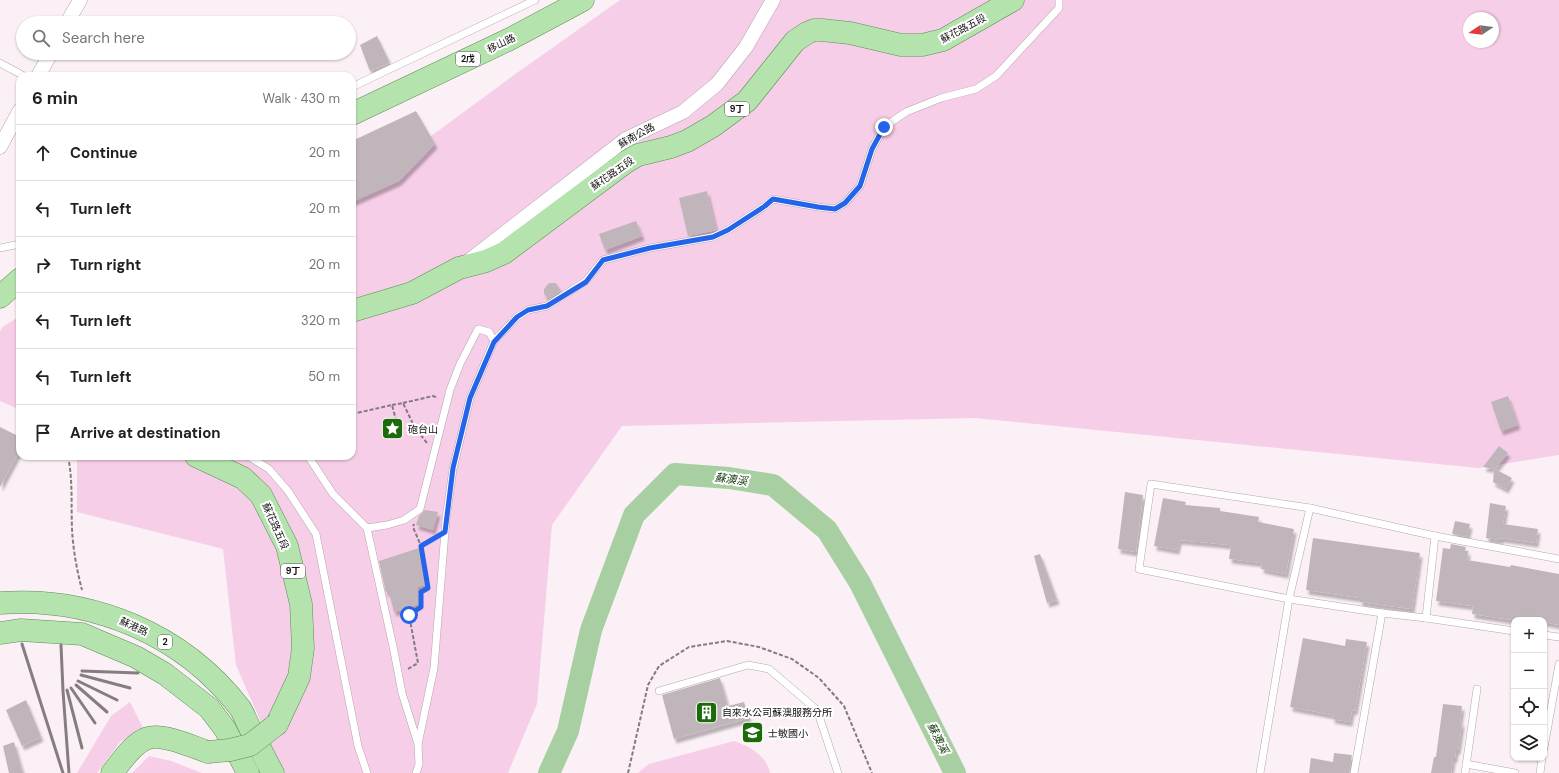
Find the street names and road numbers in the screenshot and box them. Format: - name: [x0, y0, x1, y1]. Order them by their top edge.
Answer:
- street label: 蘇花路五段: [938, 11, 988, 46]
- street label: 移山路: [485, 31, 518, 56]
- road number: 2戊: [456, 52, 480, 66]
- road number: 9丁: [725, 102, 749, 116]
- street label: 蘇南公路: [616, 120, 657, 151]
- street label: 蘇花路五段: [588, 154, 636, 193]
- street label: 蘇花路五段: [259, 501, 292, 552]
- road number: 9丁: [281, 564, 305, 578]
- street label: 蘇港路: [117, 614, 150, 638]
- road number: 2: [158, 635, 172, 649]

